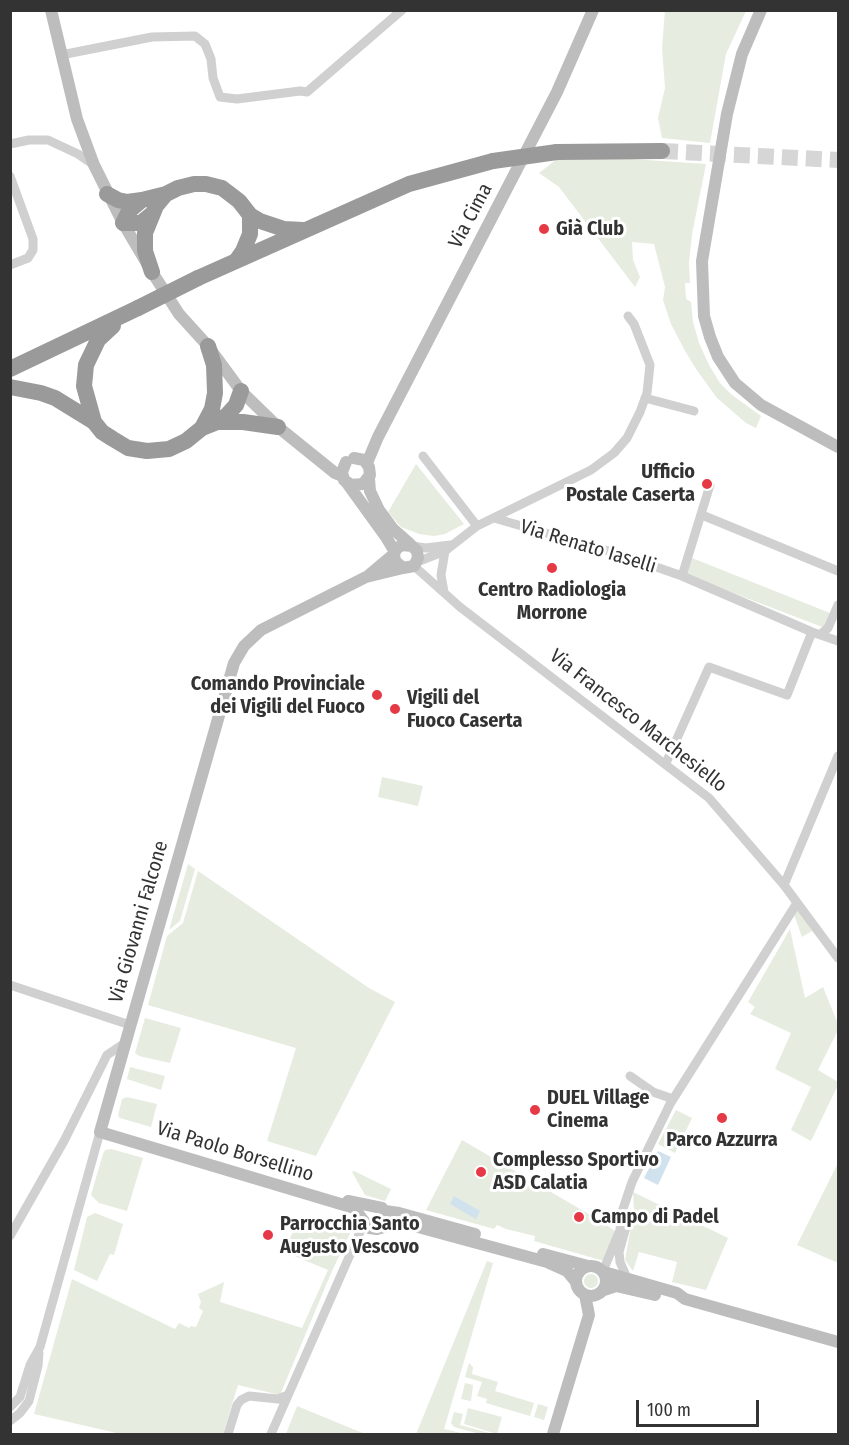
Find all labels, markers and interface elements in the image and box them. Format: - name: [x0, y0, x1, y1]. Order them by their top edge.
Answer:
- street label: Via Cima: [444, 179, 498, 253]
- place label: Già Club: [556, 217, 624, 241]
- marker: Già Club: [537, 222, 551, 236]
- place label: Ufficio Postale Caserta: [566, 460, 695, 507]
- marker: Ufficio Postale Caserta: [700, 477, 714, 491]
- street label: Via Renato Iaselli: [517, 515, 659, 579]
- marker: Centro Radiologia Morrone: [545, 561, 559, 575]
- place label: Centro Radiologia Morrone: [478, 578, 626, 625]
- street label: Via Francesco Marchesiello: [545, 644, 731, 798]
- place label: Comando Provinciale dei Vigili del Fuoco: [191, 672, 365, 719]
- place label: Vigili del Fuoco Caserta: [407, 686, 522, 733]
- marker: Comando Provinciale dei Vigili del Fuoco: [370, 688, 384, 702]
- marker: Vigili del Fuoco Caserta: [388, 702, 402, 716]
- street label: Via Giovanni Falcone: [104, 838, 174, 1006]
- place label: DUEL Village Cinema: [547, 1086, 649, 1133]
- marker: DUEL Village Cinema: [528, 1103, 542, 1117]
- marker: Parco Azzurra: [715, 1111, 729, 1125]
- street label: Via Paolo Borsellino: [154, 1117, 316, 1187]
- place label: Parco Azzurra: [666, 1128, 778, 1152]
- place label: Complesso Sportivo ASD Calatia: [493, 1148, 659, 1195]
- marker: Complesso Sportivo ASD Calatia: [474, 1165, 488, 1179]
- place label: Campo di Padel: [591, 1205, 719, 1229]
- marker: Campo di Padel: [572, 1210, 586, 1224]
- place label: Parrocchia Santo Augusto Vescovo: [280, 1212, 420, 1259]
- marker: Parrocchia Santo Augusto Vescovo: [261, 1228, 275, 1242]
- scale bar: [639, 1388, 762, 1426]
- text: 100 m: [647, 1399, 691, 1421]

